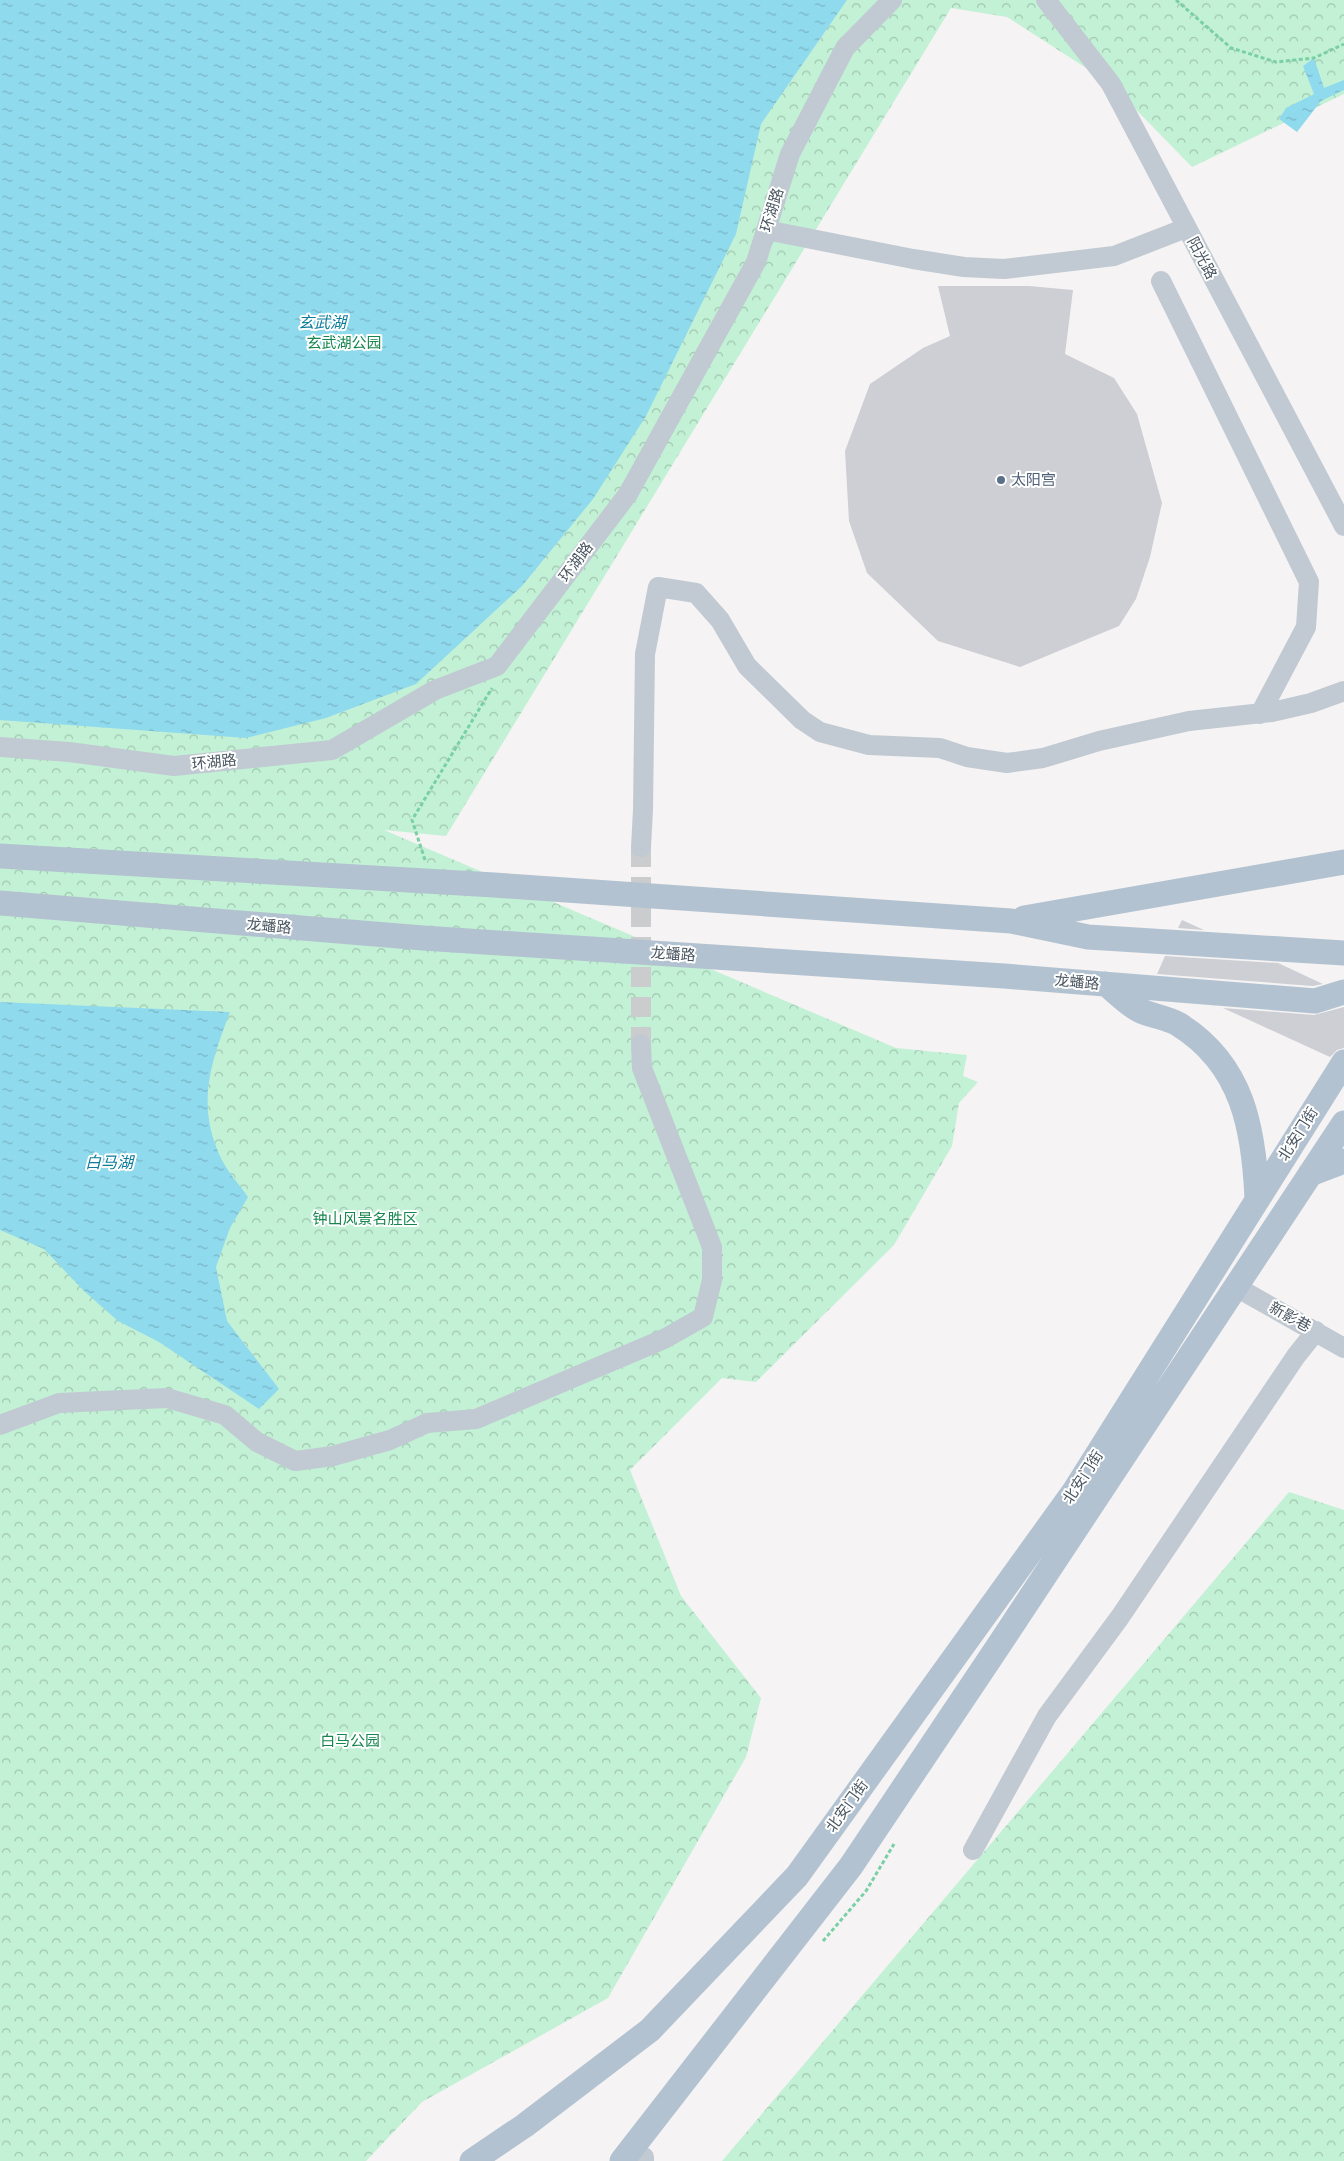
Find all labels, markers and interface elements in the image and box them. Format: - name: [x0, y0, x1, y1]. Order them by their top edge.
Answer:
- street label: 环湖路: [757, 186, 787, 234]
- street label: 阳光路: [1183, 234, 1221, 282]
- water label: 玄武湖: [298, 313, 349, 333]
- park label: 玄武湖公园: [306, 334, 382, 352]
- place label: 太阳宫: [1011, 471, 1056, 489]
- marker: 太阳宫: [995, 474, 1007, 486]
- street label: 环湖路: [555, 539, 597, 585]
- street label: 环湖路: [191, 751, 237, 773]
- street label: 龙蟠路: [246, 915, 292, 937]
- street label: 龙蟠路: [650, 943, 696, 965]
- street label: 龙蟠路: [1054, 971, 1100, 993]
- street label: 北安门街: [1274, 1104, 1322, 1164]
- water label: 白马湖: [85, 1153, 136, 1173]
- park label: 钟山风景名胜区: [312, 1210, 418, 1228]
- street label: 新影巷: [1266, 1298, 1314, 1336]
- street label: 北安门街: [1059, 1447, 1107, 1507]
- park label: 白马公园: [320, 1732, 380, 1750]
- street label: 北安门街: [822, 1776, 872, 1836]

